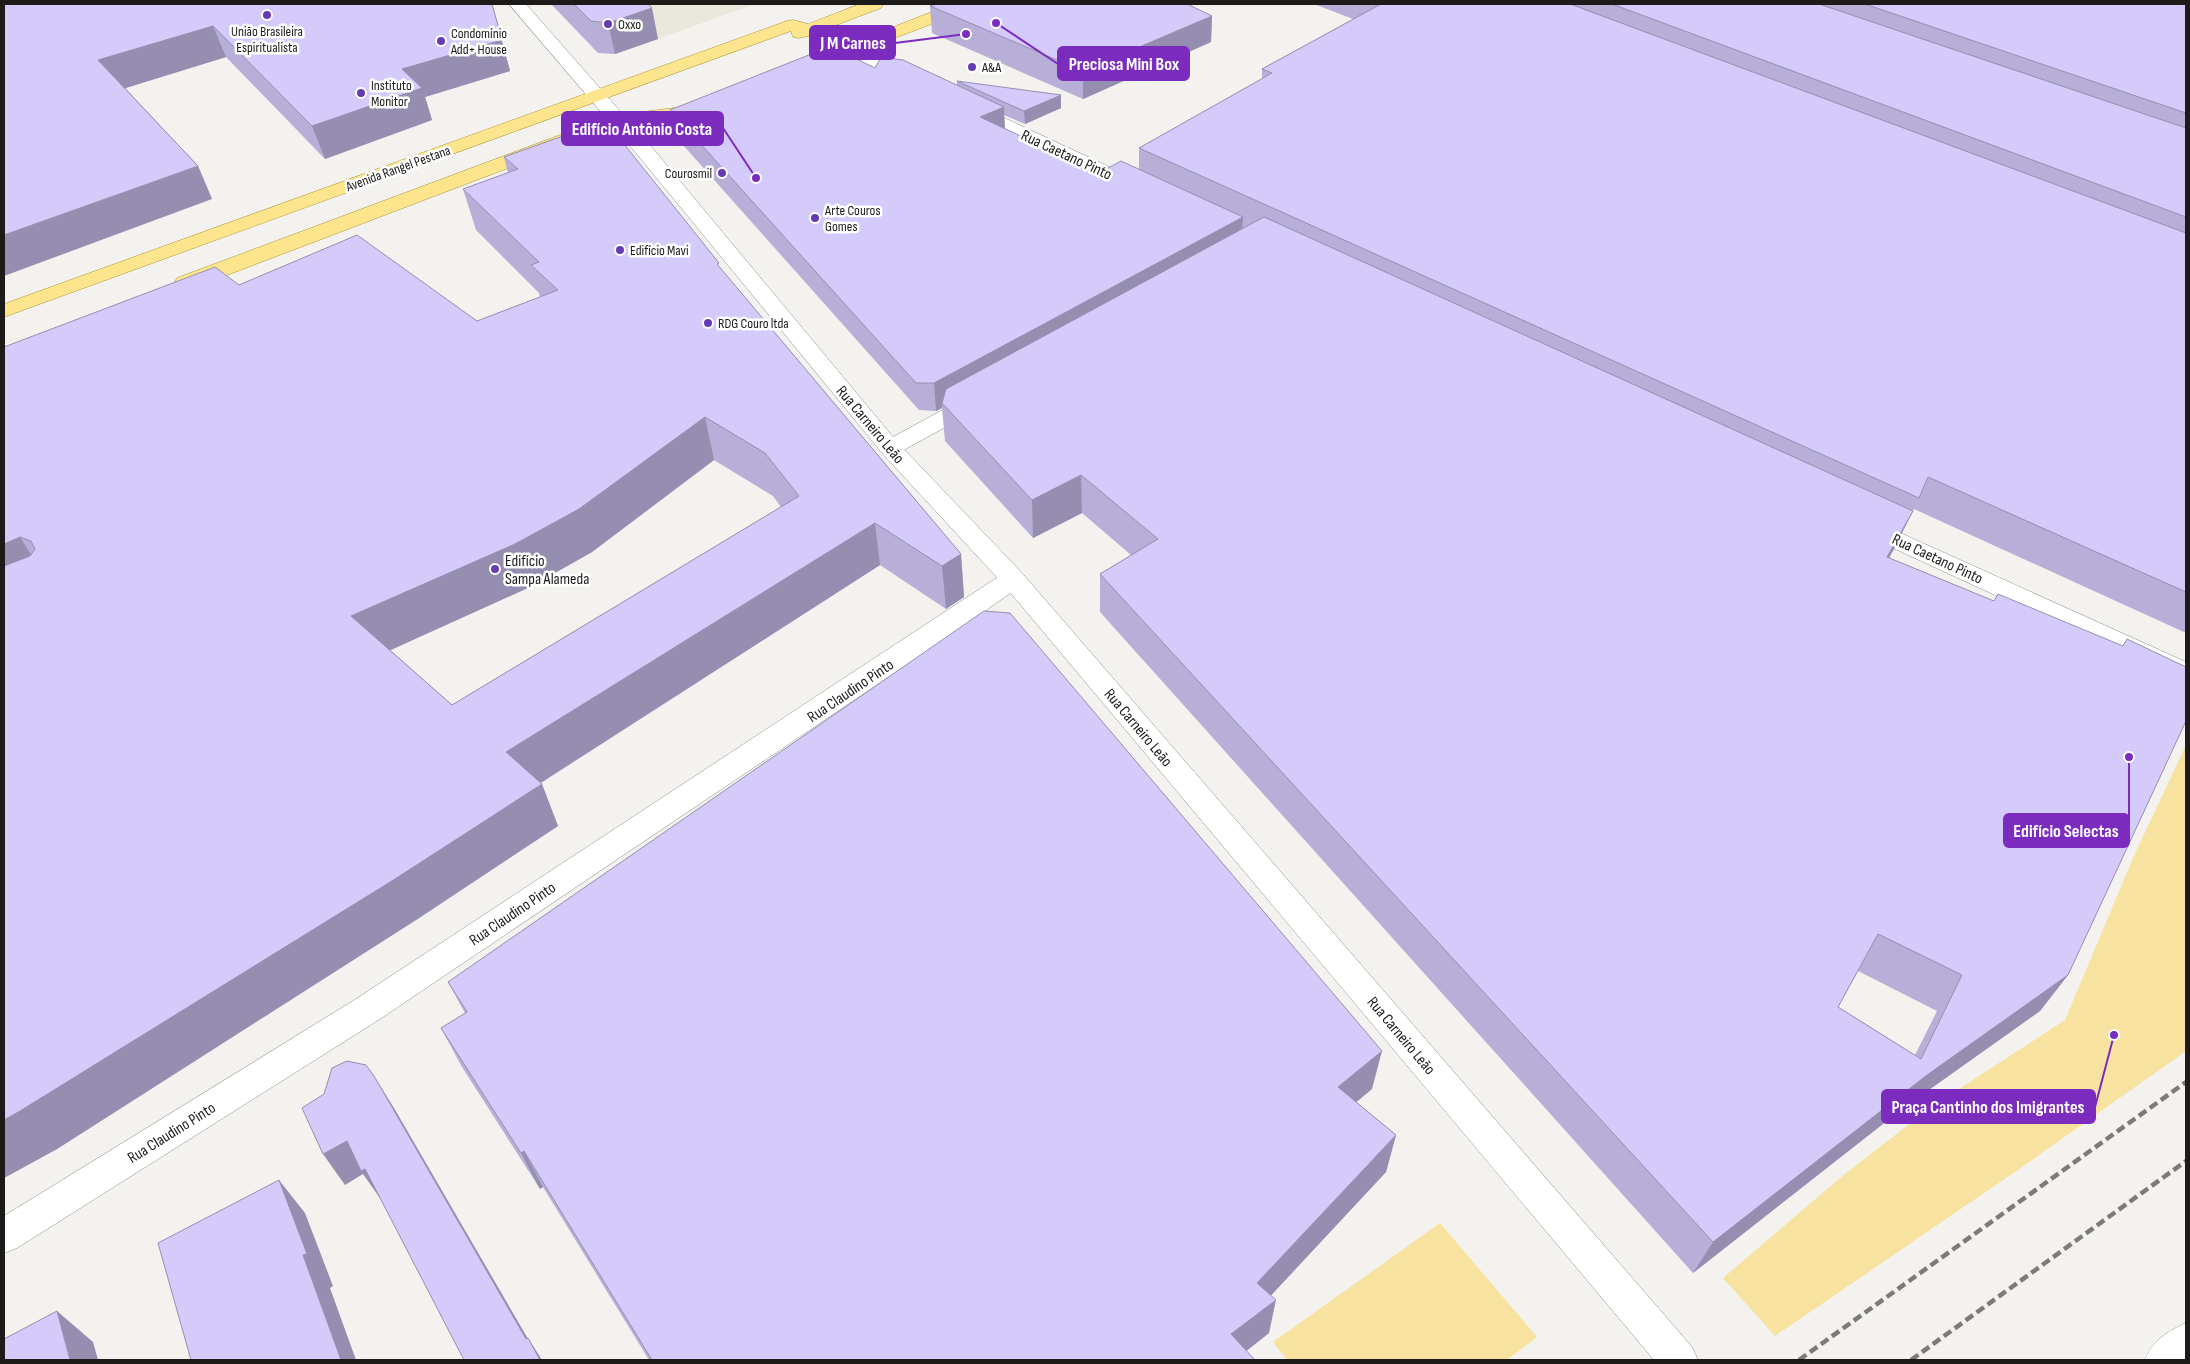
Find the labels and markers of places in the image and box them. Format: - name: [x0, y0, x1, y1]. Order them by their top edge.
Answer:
- marker: União Brasileira Espiritualista: [261, 9, 273, 21]
- place label: Oxxo: [618, 16, 641, 33]
- marker: Oxxo: [602, 18, 614, 30]
- place label: União Brasileira Espiritualista: [231, 23, 303, 56]
- place label: Condomínio Add+ House: [450, 25, 507, 58]
- callout: J M Carnes: [810, 26, 895, 59]
- marker: Condomínio Add+ House: [435, 35, 447, 47]
- callout: Preciosa Mini Box: [1058, 47, 1189, 80]
- place label: A&A: [981, 59, 1002, 76]
- marker: A&A: [966, 61, 978, 73]
- place label: Instituto Monitor: [371, 77, 412, 110]
- marker: Instituto Monitor: [355, 87, 367, 99]
- callout: Edifício Antônio Costa: [562, 112, 723, 145]
- place label: Courosmil: [665, 165, 712, 182]
- marker: Courosmil: [716, 167, 728, 179]
- place label: Arte Couros Gomes: [824, 202, 880, 235]
- marker: Arte Couros Gomes: [809, 212, 821, 224]
- place label: Edifício Mavi: [630, 242, 689, 259]
- marker: Edifício Mavi: [614, 244, 626, 256]
- place label: RDG Couro ltda: [718, 315, 789, 332]
- marker: RDG Couro ltda: [702, 317, 714, 329]
- place label: Edifício Sampa Alameda: [505, 552, 589, 589]
- marker: Edifício Sampa Alameda: [489, 563, 501, 575]
- callout: Edifício Selectas: [2004, 814, 2129, 847]
- callout: Praça Cantinho dos Imigrantes: [1882, 1090, 2095, 1123]

